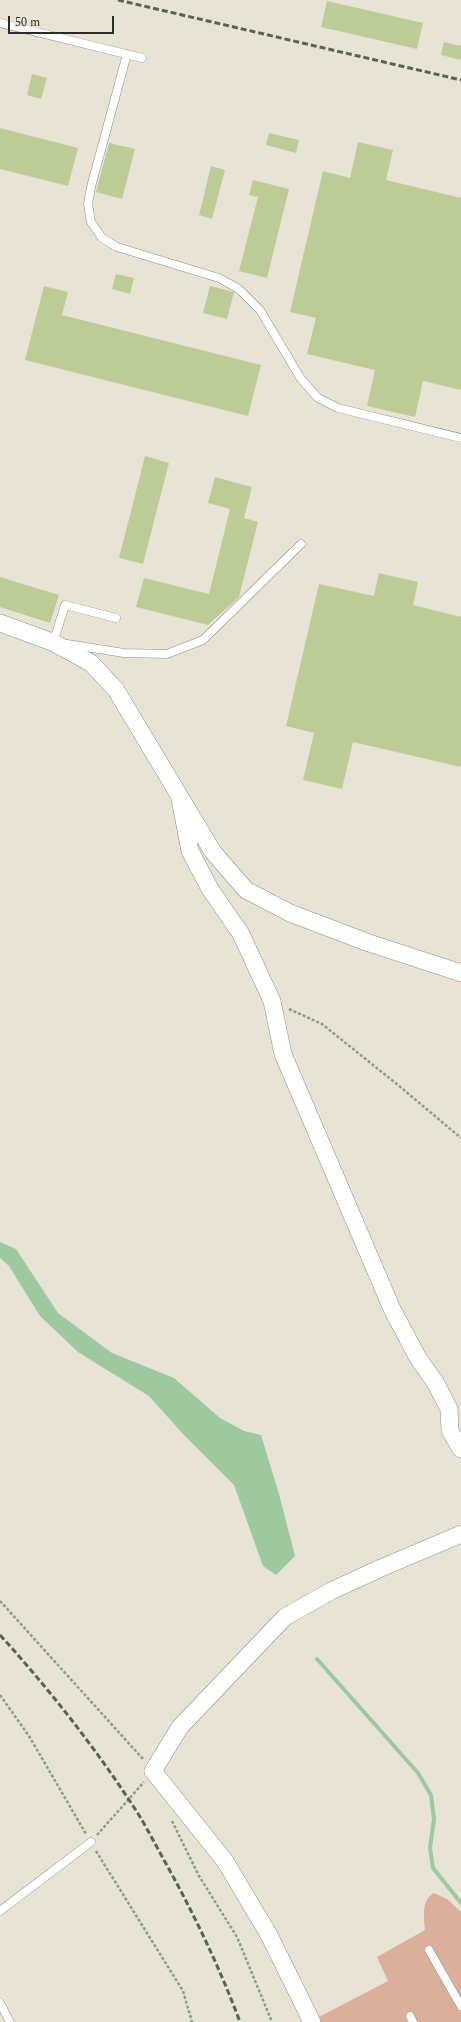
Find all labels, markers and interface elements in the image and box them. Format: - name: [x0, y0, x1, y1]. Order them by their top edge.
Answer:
- scale bar: [10, 8, 116, 34]
- text: 50 m: [15, 13, 40, 32]

